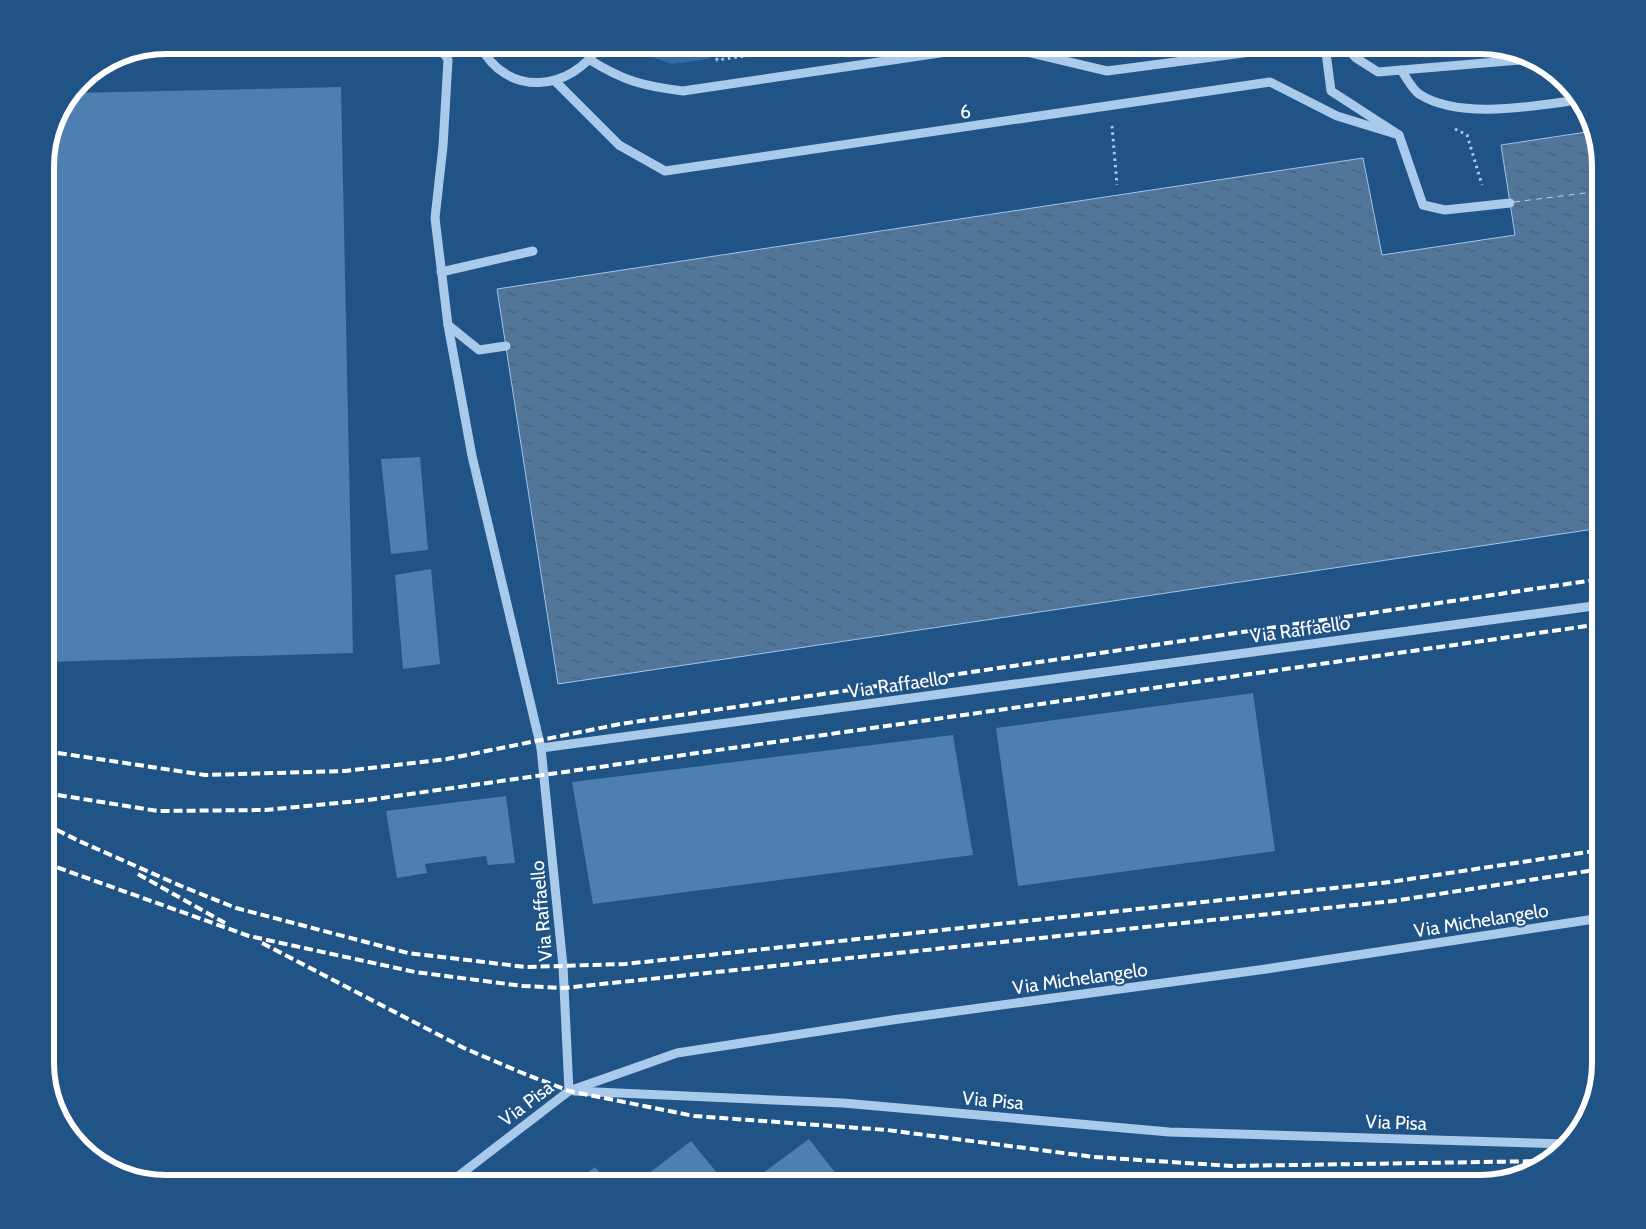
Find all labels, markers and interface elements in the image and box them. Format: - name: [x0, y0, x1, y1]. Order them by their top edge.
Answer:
- street label: 6: [958, 99, 972, 124]
- street label: Via Raffaello: [1249, 611, 1352, 648]
- street label: Via Raffaello: [847, 666, 950, 703]
- street label: Via Raffaello: [526, 860, 557, 962]
- street label: Via Michelangelo: [1412, 898, 1550, 942]
- street label: Via Michelangelo: [1011, 958, 1149, 999]
- street label: Via Pisa: [495, 1076, 558, 1131]
- street label: Via Pisa: [961, 1086, 1025, 1115]
- street label: Via Pisa: [1365, 1110, 1427, 1135]

